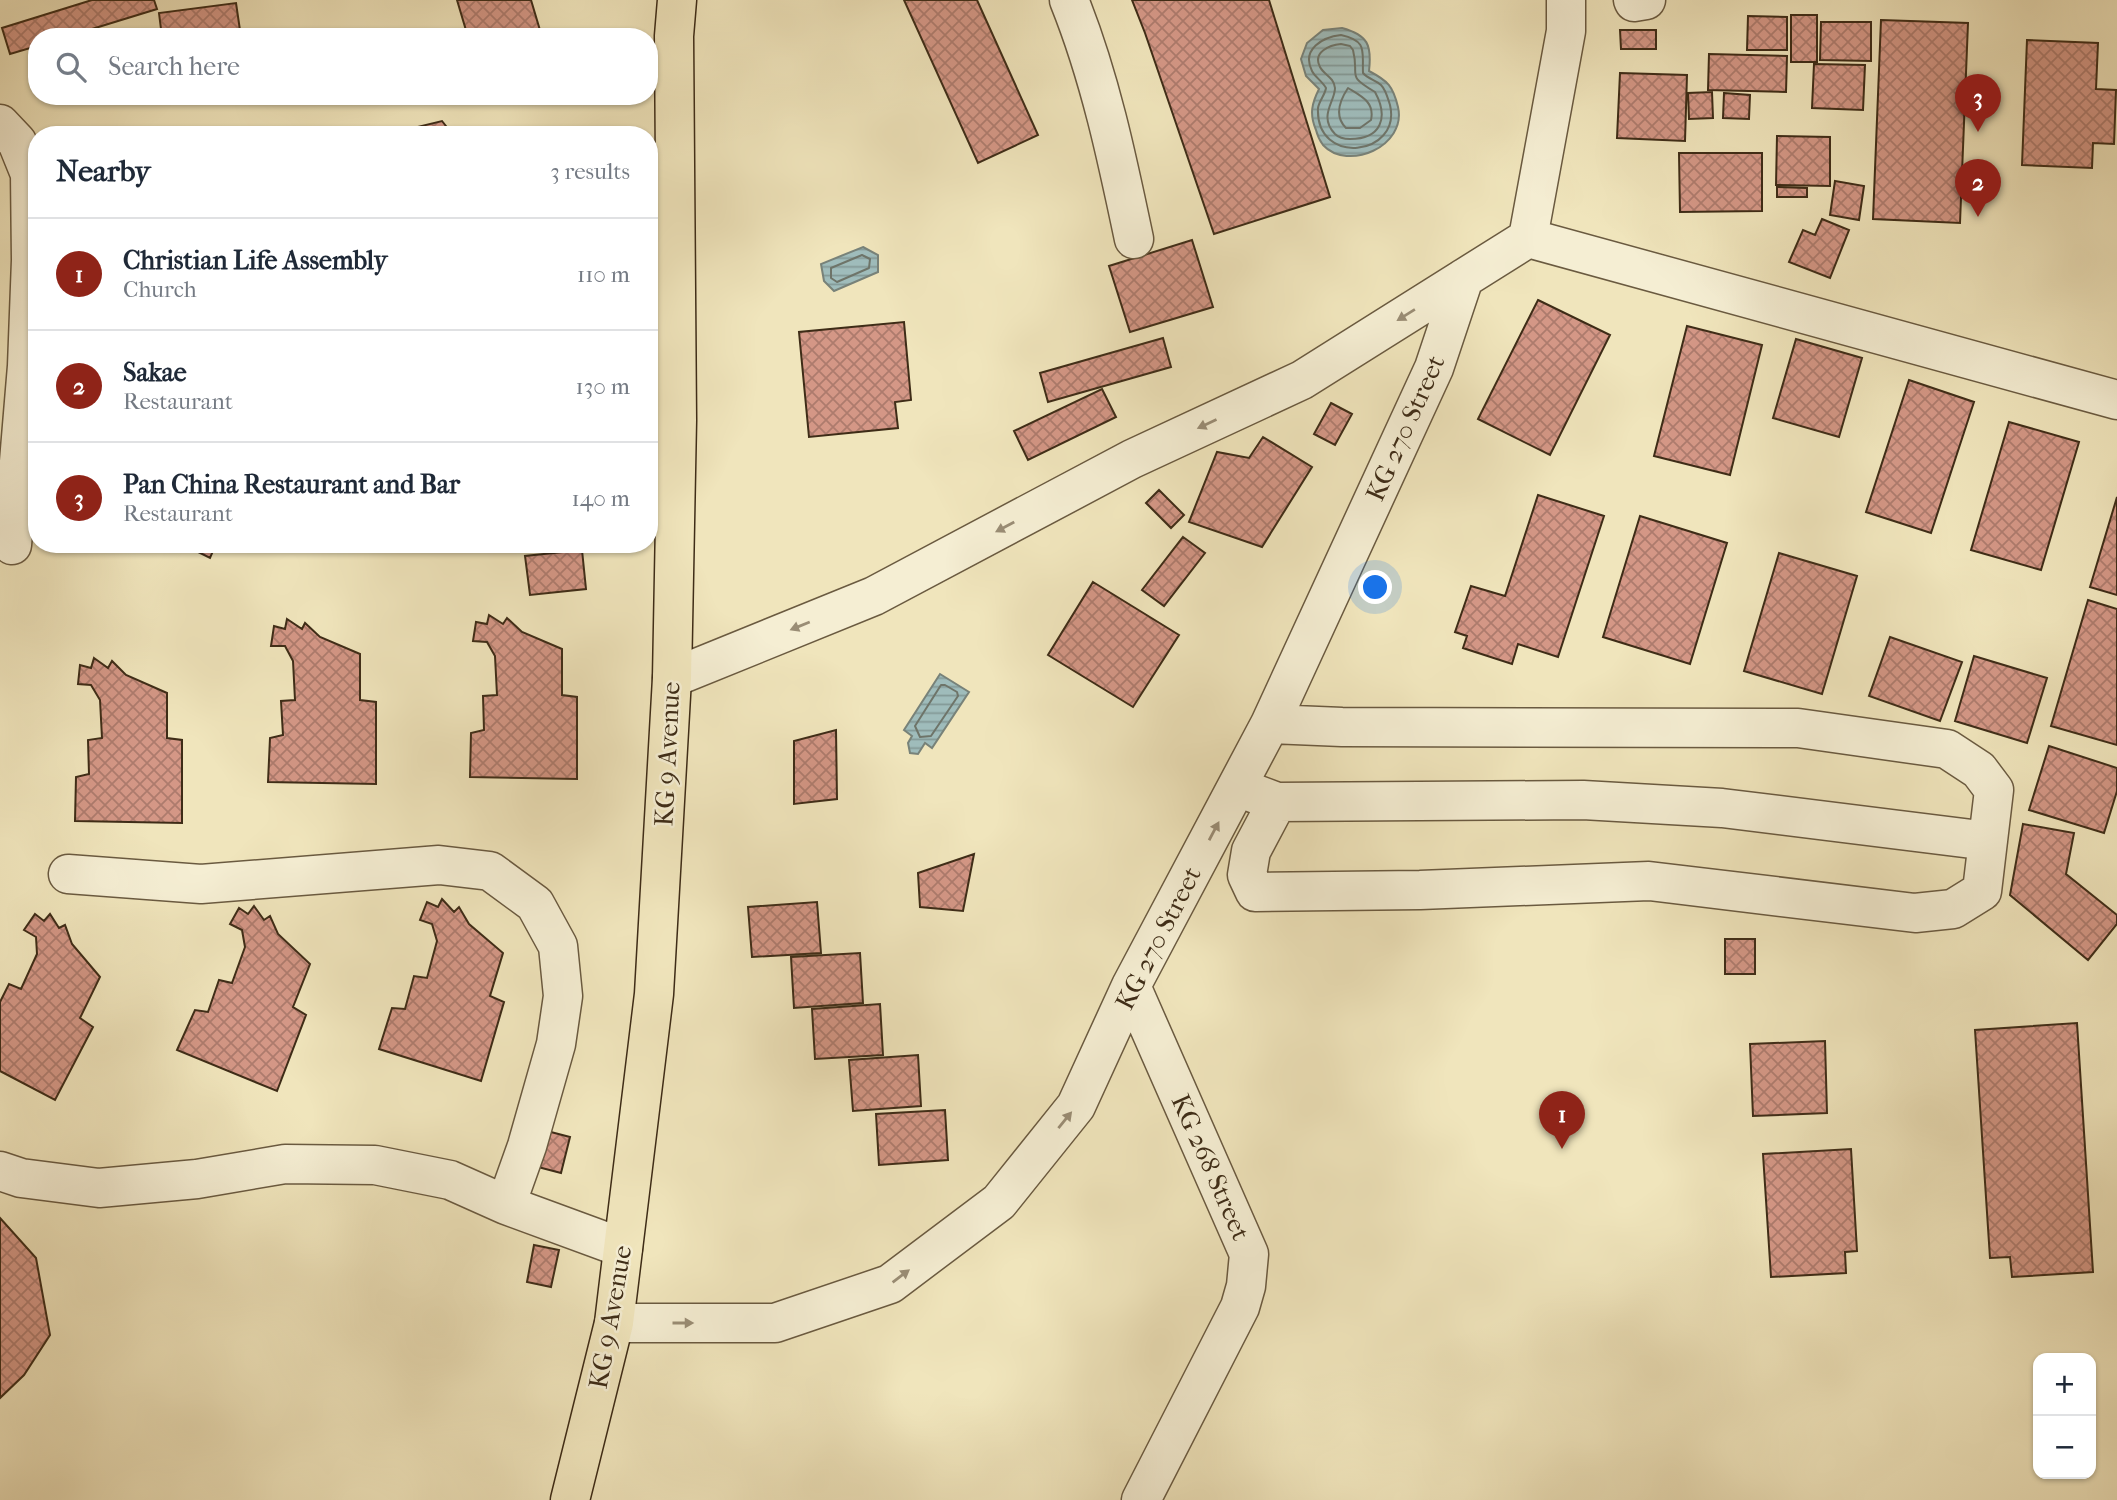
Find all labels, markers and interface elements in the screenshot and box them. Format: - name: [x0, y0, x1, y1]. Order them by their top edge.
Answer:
- search box: [28, 28, 658, 105]
- icon: search: [52, 48, 90, 86]
- text: Search here: [108, 51, 240, 82]
- pin: 3: [1955, 74, 2001, 132]
- text: Nearby: [56, 154, 151, 189]
- text: 3 results: [550, 158, 630, 185]
- pin: 2: [1955, 159, 2001, 217]
- text: Christian Life Assembly: [123, 245, 387, 276]
- text: 1: [75, 261, 83, 288]
- text: 110 m: [577, 261, 630, 288]
- text: Church: [123, 276, 197, 303]
- one-way arrow: [1397, 308, 1416, 321]
- street label: KG 270 Street: [1360, 350, 1452, 506]
- text: Sakae: [123, 357, 187, 388]
- text: 2: [73, 373, 85, 400]
- text: 130 m: [576, 373, 630, 400]
- text: Restaurant: [123, 388, 233, 415]
- one-way arrow: [1197, 419, 1218, 430]
- text: Pan China Restaurant and Bar: [123, 469, 460, 500]
- text: 3: [74, 485, 84, 512]
- text: 140 m: [571, 485, 630, 512]
- text: Restaurant: [123, 500, 233, 527]
- one-way arrow: [994, 520, 1014, 532]
- your location: [1358, 570, 1392, 604]
- one-way arrow: [790, 621, 811, 632]
- street label: KG 9 Avenue: [648, 681, 687, 827]
- one-way arrow: [1207, 821, 1219, 841]
- street label: KG 270 Street: [1109, 861, 1208, 1015]
- street label: KG 268 Street: [1165, 1089, 1257, 1246]
- pin: 1: [1539, 1091, 1585, 1149]
- one-way arrow: [1057, 1112, 1072, 1130]
- street label: KG 9 Avenue: [583, 1243, 638, 1391]
- one-way arrow: [892, 1269, 910, 1283]
- one-way arrow: [672, 1317, 694, 1329]
- map controls: [2033, 1353, 2096, 1479]
- button: +: [2033, 1353, 2096, 1416]
- button: −: [2033, 1416, 2096, 1479]

